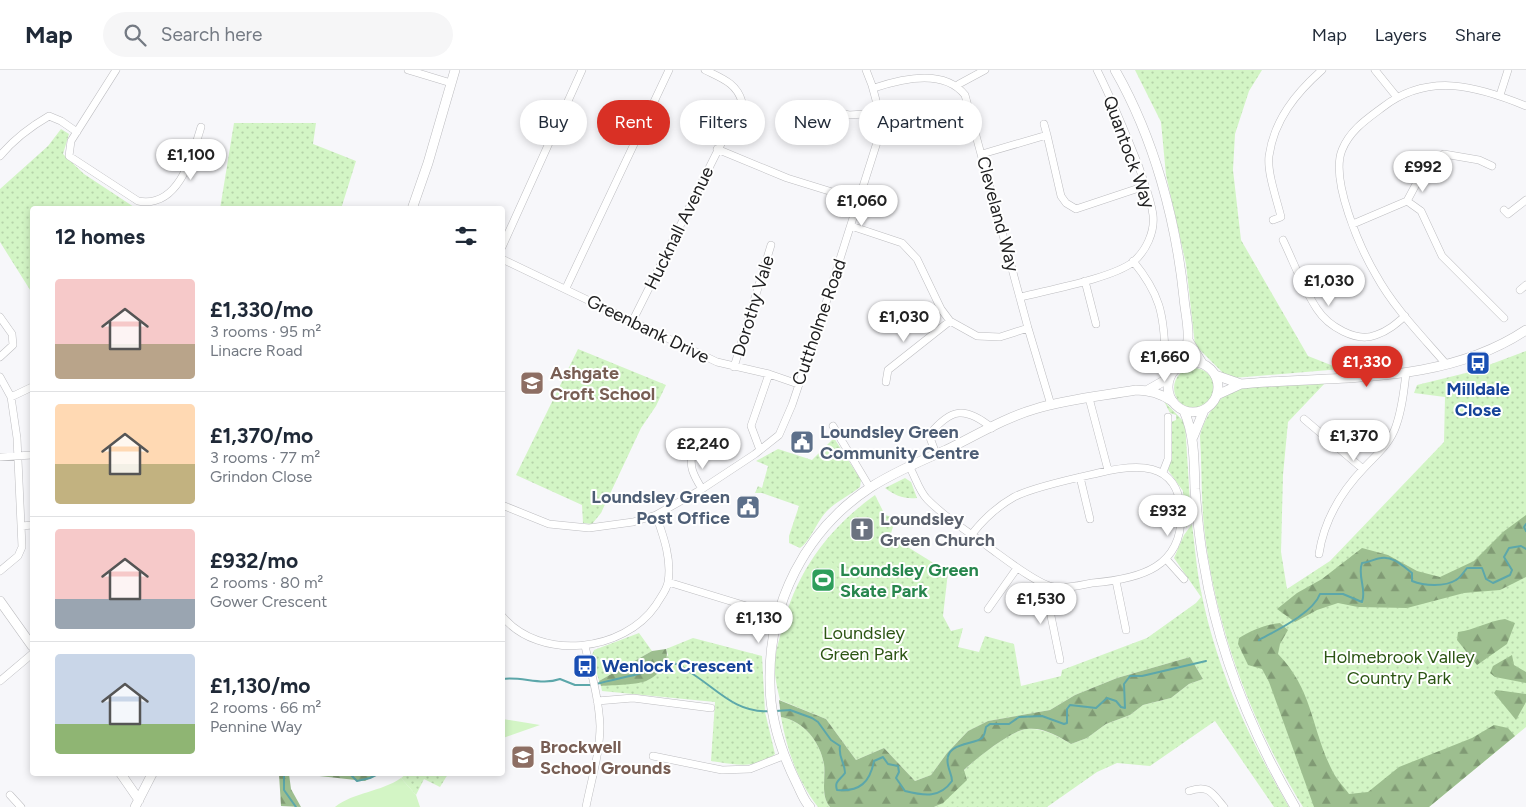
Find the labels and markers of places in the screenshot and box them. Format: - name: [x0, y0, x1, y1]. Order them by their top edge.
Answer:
- pin: £1,100: [150, 138, 232, 181]
- pin: £992: [1393, 150, 1453, 193]
- pin: £1,060: [821, 184, 903, 227]
- pin: £1,030: [1288, 264, 1370, 307]
- pin: £1,030: [863, 300, 945, 343]
- pin: £1,660: [1124, 340, 1206, 383]
- pin: £1,330: [1326, 346, 1408, 388]
- bus stop icon: Milldale Close: [1465, 350, 1491, 376]
- place label: Ashgate Croft School: [550, 362, 655, 405]
- school or university icon: Ashgate Croft School: [519, 370, 545, 396]
- place label: Milldale Close: [1446, 378, 1510, 421]
- pin: £1,370: [1313, 420, 1395, 462]
- place label: Loundsley Green Community Centre: [820, 421, 979, 464]
- pin: £2,240: [662, 428, 744, 470]
- public building icon: Loundsley Green Community Centre: [789, 429, 815, 455]
- place label: Loundsley Green Post Office: [591, 486, 730, 529]
- public building icon: Loundsley Green Post Office: [735, 494, 761, 520]
- pin: £932: [1138, 494, 1198, 537]
- place label: Loundsley Green Church: [880, 508, 995, 551]
- church icon: Loundsley Green Church: [849, 516, 875, 542]
- place label: Loundsley Green Skate Park: [840, 559, 979, 602]
- sports icon: Loundsley Green Skate Park: [810, 567, 836, 593]
- pin: £1,530: [1000, 582, 1082, 625]
- pin: £1,130: [718, 602, 800, 644]
- bus stop icon: Wenlock Crescent: [572, 653, 598, 679]
- place label: Wenlock Crescent: [602, 655, 753, 677]
- place label: Brockwell School Grounds: [540, 736, 671, 779]
- school or university icon: Brockwell School Grounds: [510, 744, 536, 770]

